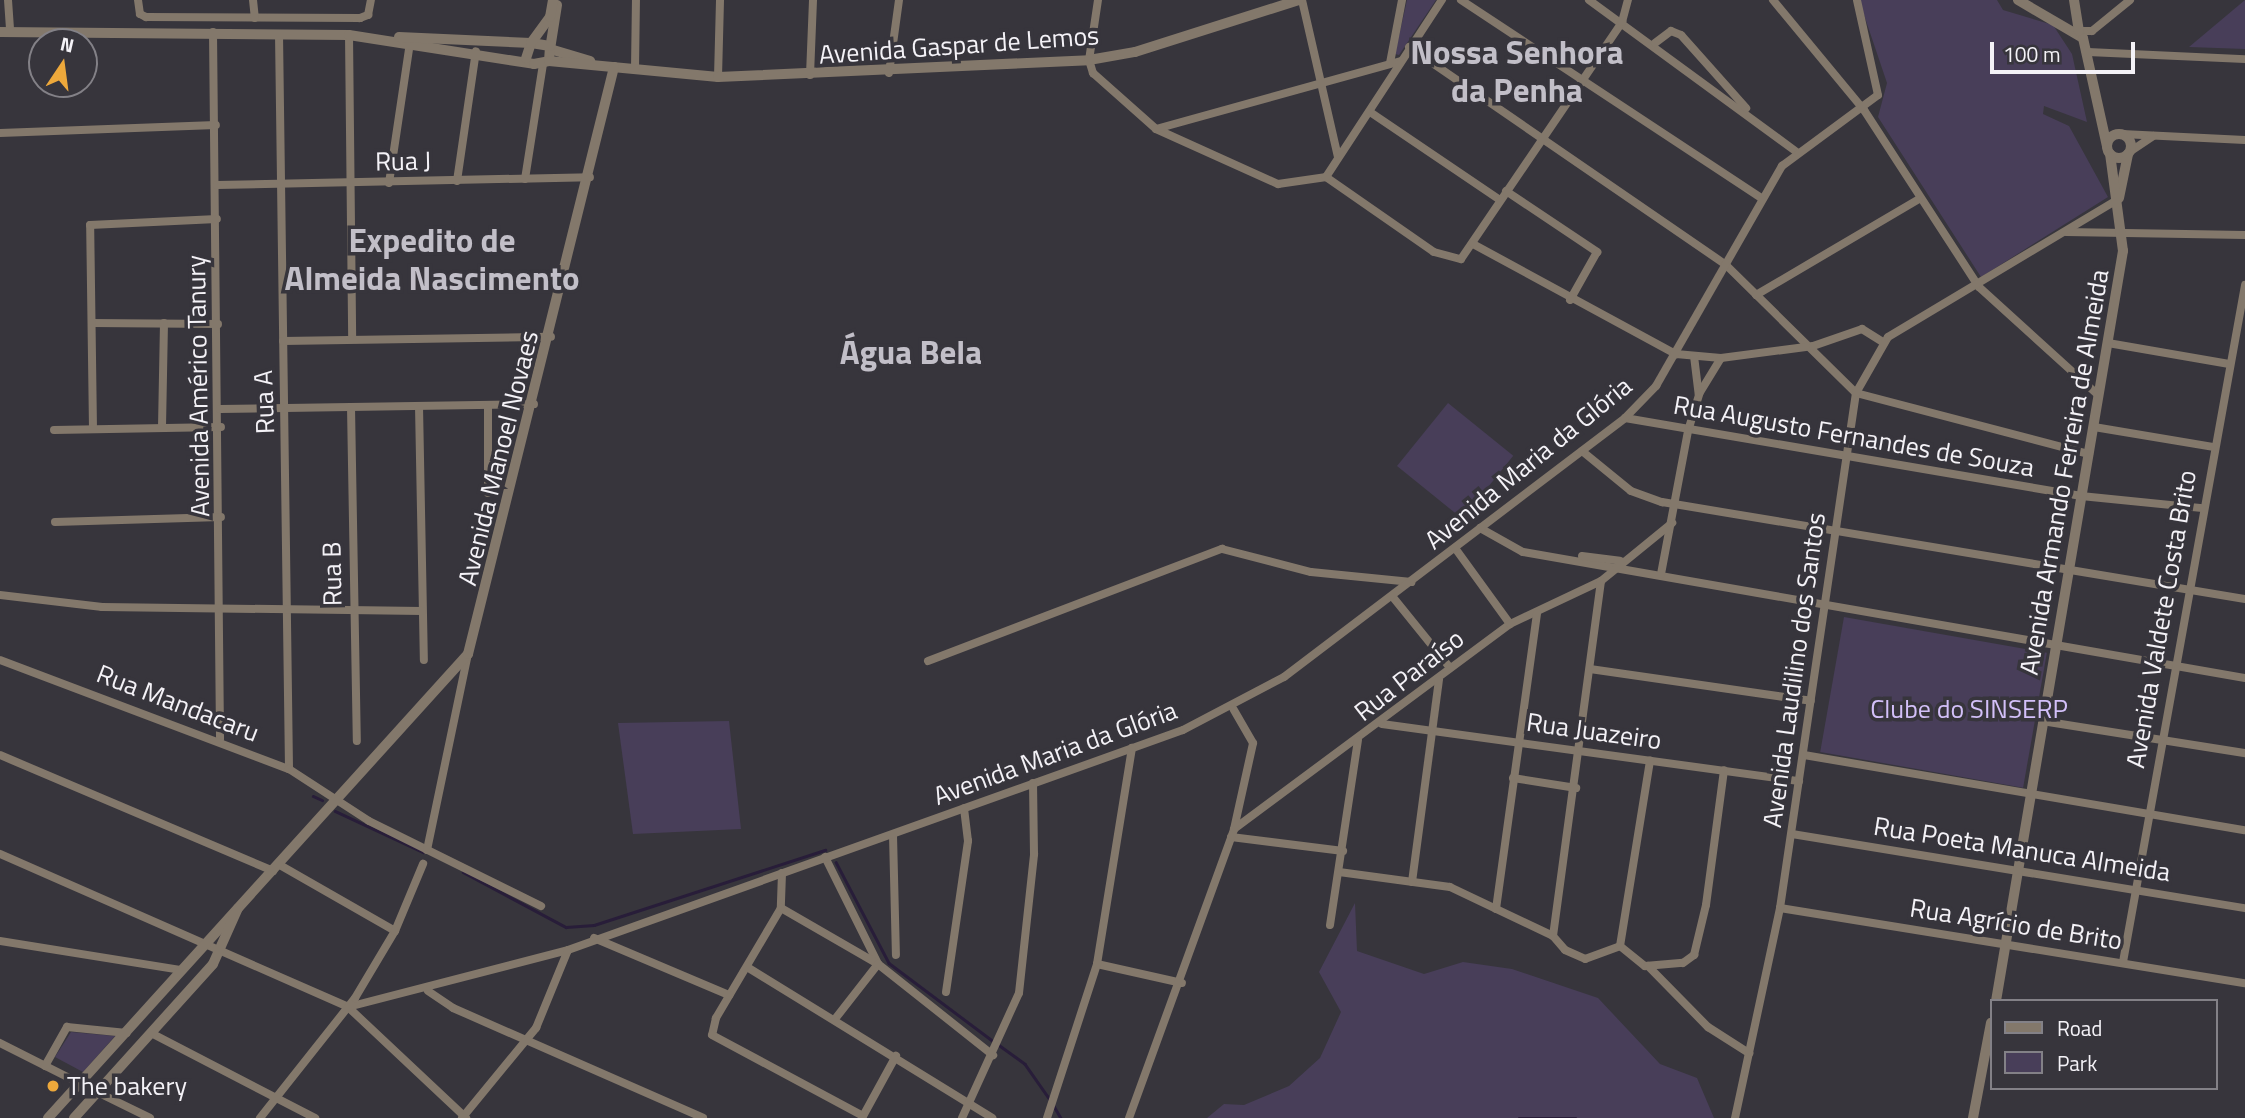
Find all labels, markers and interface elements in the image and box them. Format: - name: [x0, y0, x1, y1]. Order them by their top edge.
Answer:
- street label: Avenida Gaspar de Lemos: [818, 20, 1100, 70]
- north arrow: [28, 28, 98, 98]
- text: N: [58, 28, 77, 60]
- scale bar: [1993, 28, 2138, 72]
- district label: Nossa Senhora da Penha: [1410, 33, 1624, 111]
- text: 100 m: [2003, 38, 2060, 70]
- street label: Rua J: [375, 145, 431, 177]
- district label: Expedito de Almeida Nascimento: [285, 221, 579, 299]
- street label: Avenida Américo Tanury: [180, 255, 216, 517]
- street label: Avenida Armando Ferreira de Almeida: [2013, 267, 2115, 677]
- street label: Avenida Manoel Novaes: [451, 327, 545, 589]
- district label: Água Bela: [840, 333, 982, 373]
- street label: Rua A: [247, 369, 281, 435]
- street label: Avenida Maria da Glória: [1418, 370, 1638, 556]
- street label: Rua Augusto Fernandes de Souza: [1671, 389, 2037, 483]
- street label: Avenida Valdete Costa Brito: [2119, 468, 2203, 770]
- street label: Avenida Laudilino dos Santos: [1756, 511, 1832, 829]
- street label: Rua B: [316, 541, 348, 607]
- street label: Rua Paraíso: [1348, 623, 1470, 727]
- street label: Rua Mandacaru: [92, 658, 264, 748]
- park label: Clube do SINSERP: [1870, 693, 2068, 725]
- street label: Avenida Maria da Glória: [929, 694, 1181, 812]
- street label: Rua Juazeiro: [1525, 706, 1663, 756]
- street label: Rua Poeta Manuca Almeida: [1871, 810, 2173, 888]
- street label: Rua Agrício de Brito: [1908, 892, 2124, 956]
- legend: [1990, 999, 2217, 1090]
- text: Road: [2057, 1012, 2102, 1044]
- text: Park: [2057, 1047, 2097, 1079]
- place label: The bakery: [67, 1070, 187, 1102]
- marker: The bakery: [45, 1078, 61, 1094]

